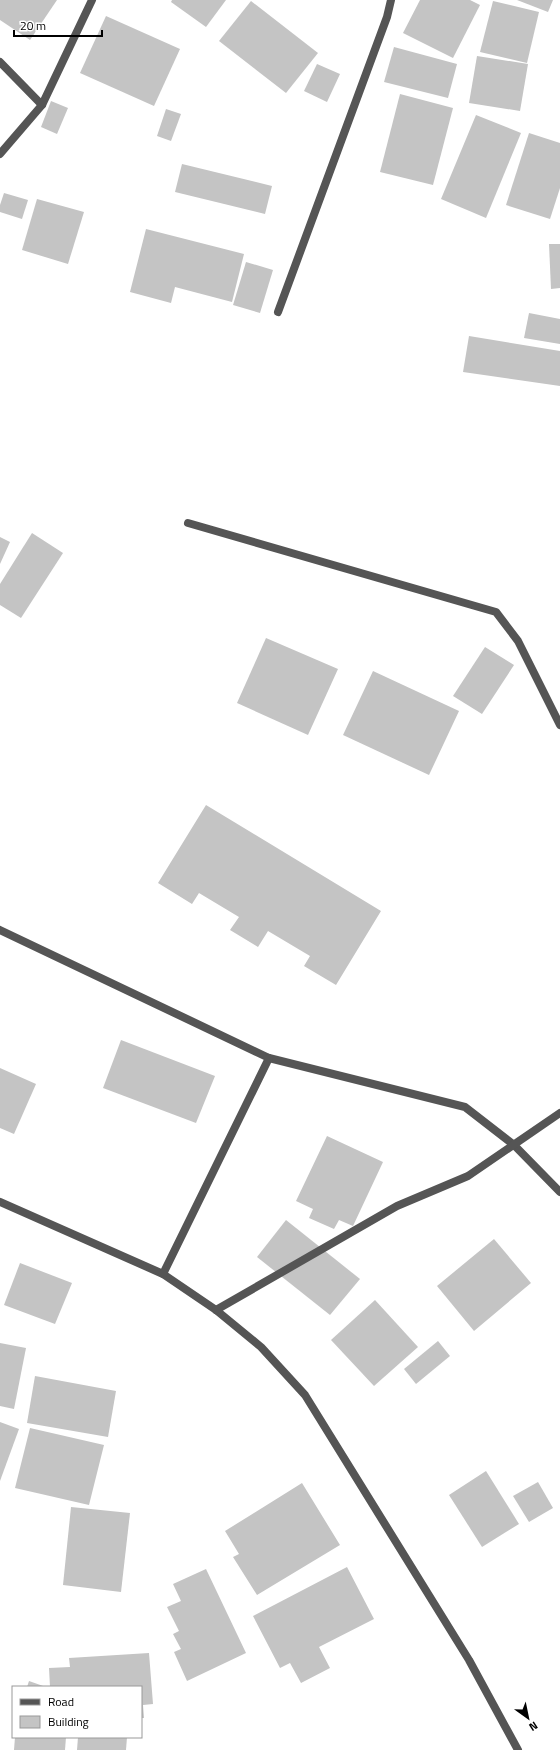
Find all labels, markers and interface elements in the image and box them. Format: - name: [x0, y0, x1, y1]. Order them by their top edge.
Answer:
- scale bar: [14, 12, 102, 38]
- text: 20 m: [20, 16, 46, 35]
- legend: [12, 1686, 142, 1738]
- text: Road: [48, 1692, 74, 1711]
- north arrow: [508, 1698, 548, 1738]
- text: Building: [48, 1712, 89, 1731]
- text: N: [526, 1718, 541, 1735]

